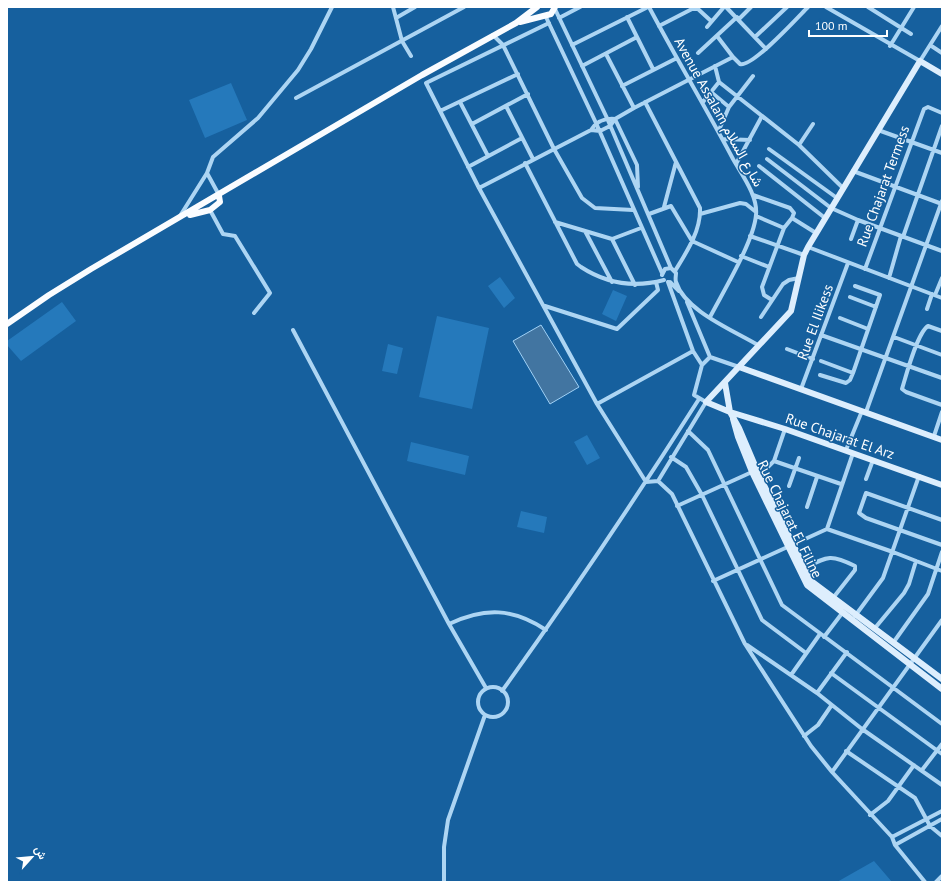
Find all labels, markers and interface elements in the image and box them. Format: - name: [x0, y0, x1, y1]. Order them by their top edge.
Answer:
- scale bar: [809, 12, 887, 38]
- text: 100 m: [815, 18, 848, 33]
- street label: Avenue Assalam شارع السلام: [669, 34, 768, 191]
- street label: Rue Chajarat Termess: [853, 123, 913, 249]
- street label: Rue El Ilikess: [793, 282, 837, 362]
- street label: Rue Chajarat El Arz: [783, 409, 897, 463]
- street label: Rue Chajarat El Filine: [754, 457, 826, 581]
- north arrow: [12, 837, 52, 877]
- text: ش: [32, 843, 50, 862]

